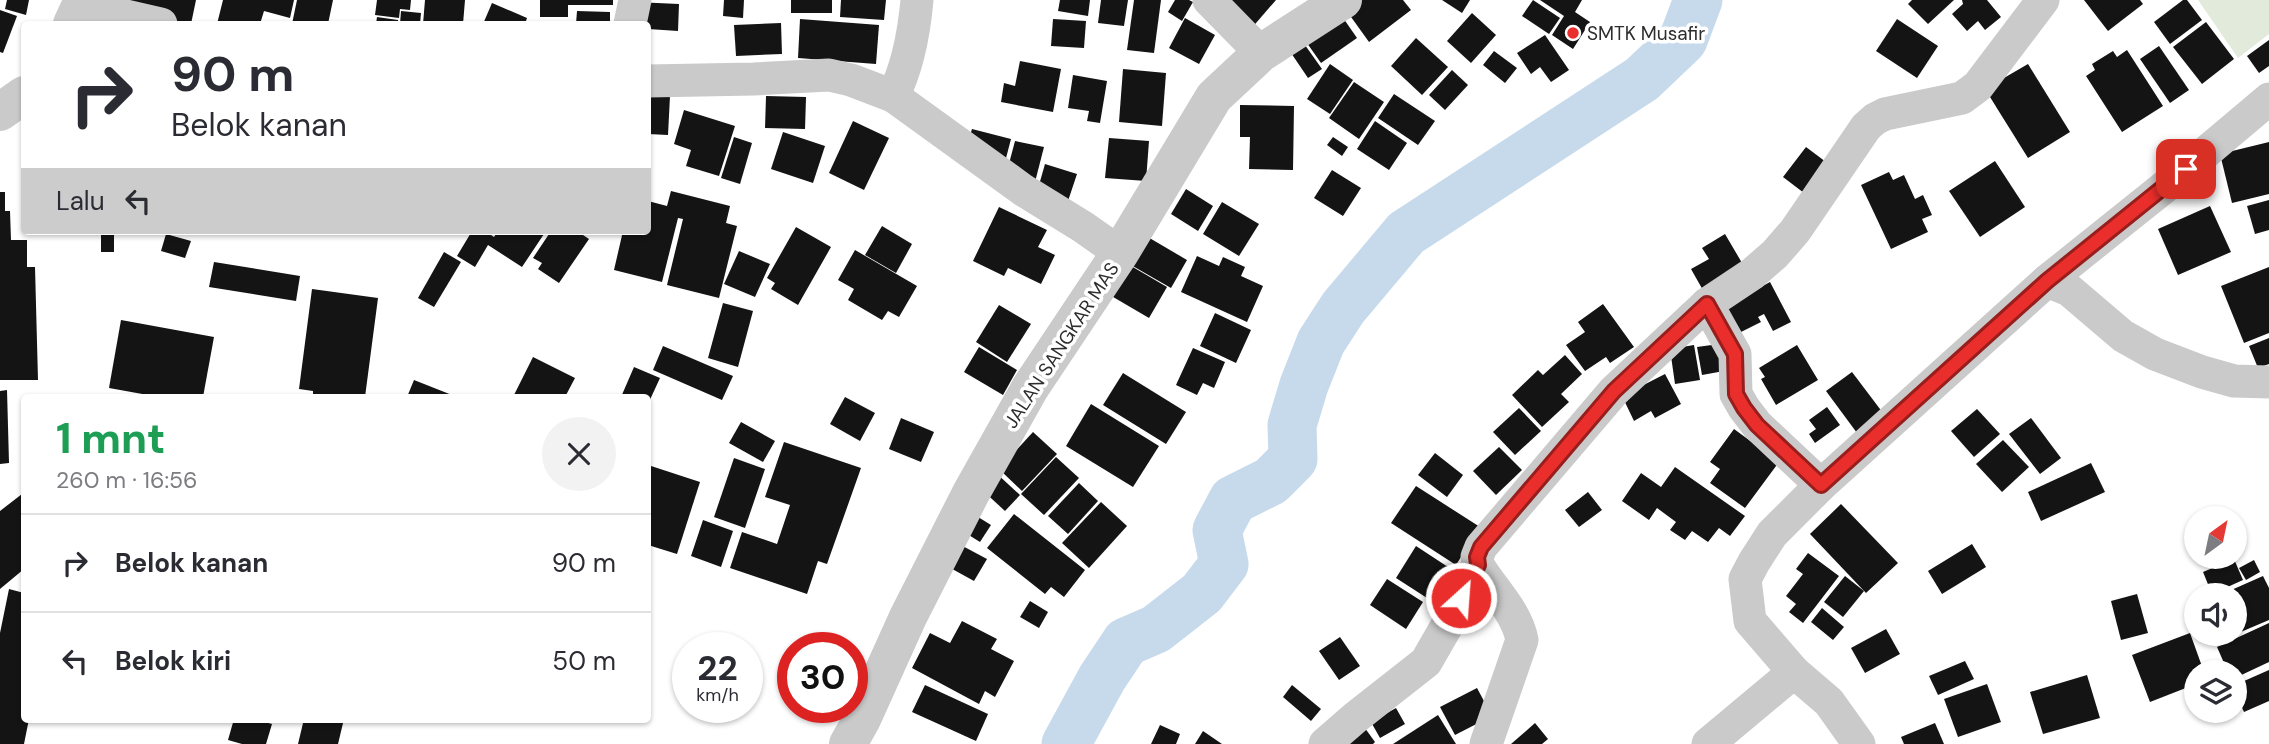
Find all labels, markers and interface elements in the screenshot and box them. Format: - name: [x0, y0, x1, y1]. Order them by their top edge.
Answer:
- place label: SMTK Musafir: [1587, 21, 1705, 46]
- marker: SMTK Musafir: [1565, 25, 1581, 41]
- text: 90 m: [171, 42, 294, 106]
- icon: right: [56, 49, 147, 140]
- text: Belok kanan: [171, 104, 347, 146]
- pin: [2156, 139, 2216, 199]
- icon: arrive: [2167, 150, 2205, 188]
- icon: left: [119, 182, 157, 220]
- text: Lalu: [56, 184, 105, 218]
- street label: JALAN SANGKAR MAS: [998, 257, 1125, 433]
- text: 1 mnt: [56, 411, 165, 466]
- button: close: [542, 417, 616, 491]
- text: 260 m · 16:56: [56, 465, 198, 495]
- north arrow: [2184, 506, 2247, 569]
- map controls: [2184, 506, 2247, 723]
- icon: right: [56, 544, 94, 582]
- text: Belok kanan: [115, 546, 268, 580]
- text: 90 m: [552, 546, 616, 580]
- position arrow: [1424, 561, 1498, 635]
- button: sound: [2184, 583, 2247, 646]
- speed limit sign: 30: [777, 632, 868, 723]
- icon: left: [56, 642, 94, 680]
- text: Belok kiri: [115, 644, 231, 678]
- text: 50 m: [552, 644, 616, 678]
- text: 22: [697, 645, 738, 691]
- button: layers: [2184, 660, 2247, 723]
- text: km/h: [696, 683, 739, 707]

